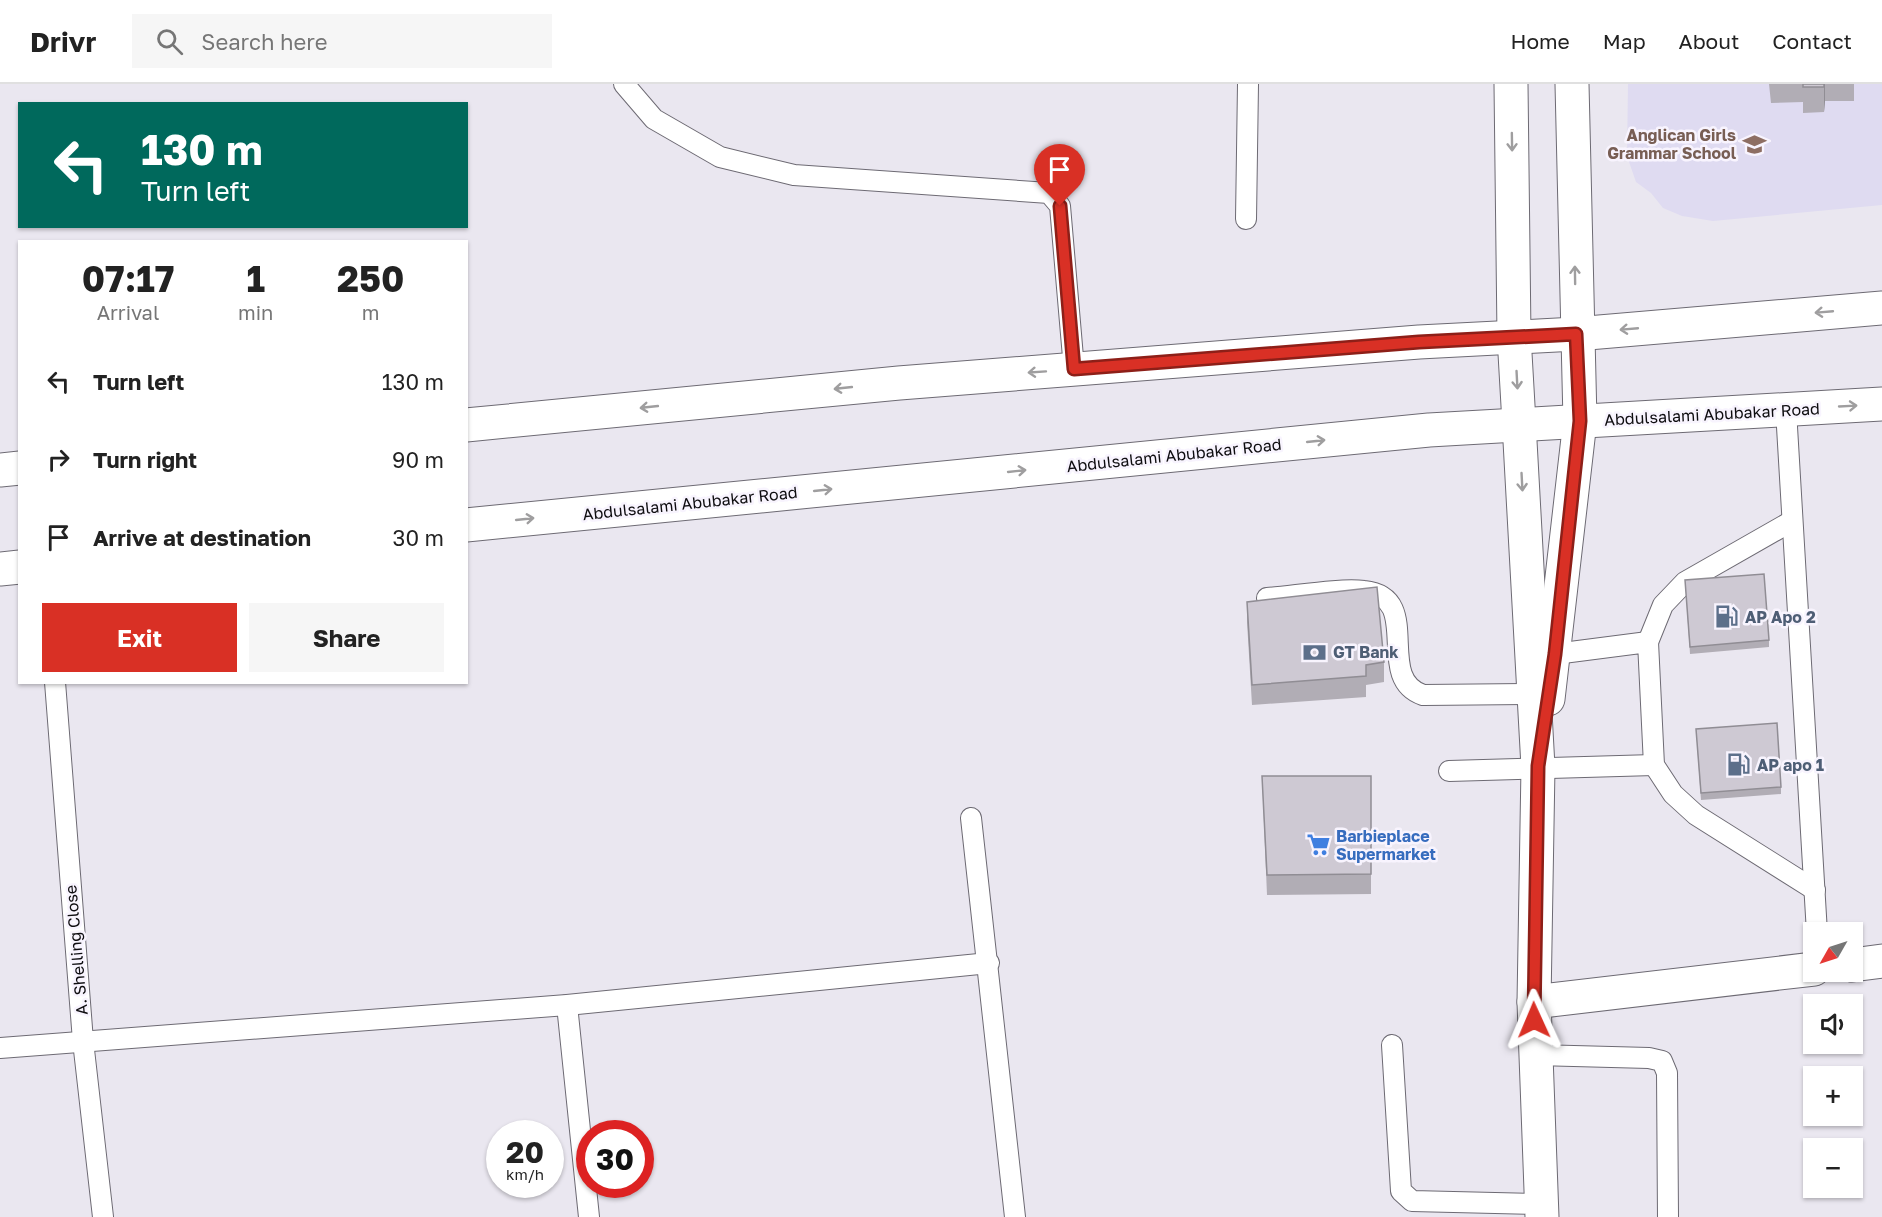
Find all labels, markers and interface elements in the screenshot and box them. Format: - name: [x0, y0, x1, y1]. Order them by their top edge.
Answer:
- search box: [132, 14, 552, 68]
- text: Drivr: [30, 25, 96, 58]
- icon: search: [153, 25, 186, 58]
- text: Search here: [201, 28, 327, 55]
- text: Home: [1510, 28, 1570, 54]
- text: Map: [1603, 28, 1646, 54]
- text: About: [1679, 28, 1739, 54]
- text: Contact: [1772, 28, 1852, 54]
- text: 130 m: [141, 124, 263, 174]
- place label: Anglican Girls Grammar School: [1607, 125, 1737, 163]
- icon: left: [42, 126, 120, 204]
- school or university icon: Anglican Girls Grammar School: [1741, 131, 1767, 157]
- one-way arrow: [1506, 132, 1518, 152]
- pin: [1034, 144, 1085, 206]
- icon: arrive: [1043, 153, 1076, 186]
- text: Turn left: [141, 175, 250, 207]
- text: 07:17: [82, 257, 174, 300]
- text: 1: [246, 257, 265, 300]
- text: 250: [337, 257, 404, 300]
- one-way arrow: [1569, 266, 1581, 286]
- text: Arrival: [97, 300, 159, 324]
- text: min: [238, 300, 273, 324]
- text: m: [362, 300, 380, 324]
- one-way arrow: [1814, 307, 1834, 318]
- one-way arrow: [1620, 324, 1640, 335]
- icon: left: [42, 365, 75, 398]
- one-way arrow: [1028, 367, 1048, 378]
- text: Turn left: [93, 368, 184, 395]
- text: 130 m: [382, 368, 444, 395]
- one-way arrow: [1511, 369, 1522, 389]
- one-way arrow: [833, 383, 853, 394]
- street label: Abdulsalami Abubakar Road: [1604, 398, 1820, 430]
- one-way arrow: [1837, 401, 1857, 412]
- one-way arrow: [639, 402, 659, 413]
- street label: Abdulsalami Abubakar Road: [1066, 434, 1282, 476]
- one-way arrow: [1305, 435, 1325, 446]
- icon: right: [42, 443, 75, 476]
- text: Turn right: [93, 446, 197, 473]
- text: 90 m: [392, 446, 444, 473]
- one-way arrow: [1007, 465, 1027, 476]
- one-way arrow: [1517, 471, 1528, 491]
- street label: Abdulsalami Abubakar Road: [582, 482, 798, 524]
- one-way arrow: [813, 484, 833, 495]
- one-way arrow: [514, 513, 534, 524]
- icon: arrive: [42, 521, 75, 554]
- text: Arrive at destination: [93, 524, 311, 551]
- text: 30 m: [393, 524, 444, 551]
- button: Exit: [42, 603, 237, 672]
- button: Share: [249, 603, 444, 672]
- fuel station icon: AP Apo 2: [1714, 604, 1740, 630]
- place label: AP Apo 2: [1745, 607, 1816, 627]
- bank icon: GT Bank: [1302, 639, 1328, 665]
- place label: GT Bank: [1333, 642, 1399, 662]
- fuel station icon: AP apo 1: [1726, 752, 1752, 778]
- place label: AP apo 1: [1757, 755, 1824, 775]
- place label: Barbieplace Supermarket: [1336, 826, 1436, 864]
- supermarket icon: Barbieplace Supermarket: [1305, 832, 1331, 858]
- street label: A. Shelling Close: [60, 884, 92, 1016]
- north arrow: [1803, 922, 1863, 982]
- map controls: [1803, 922, 1863, 1198]
- position arrow: [1502, 988, 1566, 1052]
- button: sound: [1803, 994, 1863, 1054]
- button: +: [1803, 1066, 1863, 1126]
- speed limit sign: 30: [576, 1120, 654, 1198]
- text: 20: [506, 1134, 544, 1170]
- button: −: [1803, 1138, 1863, 1198]
- text: km/h: [506, 1165, 544, 1183]

